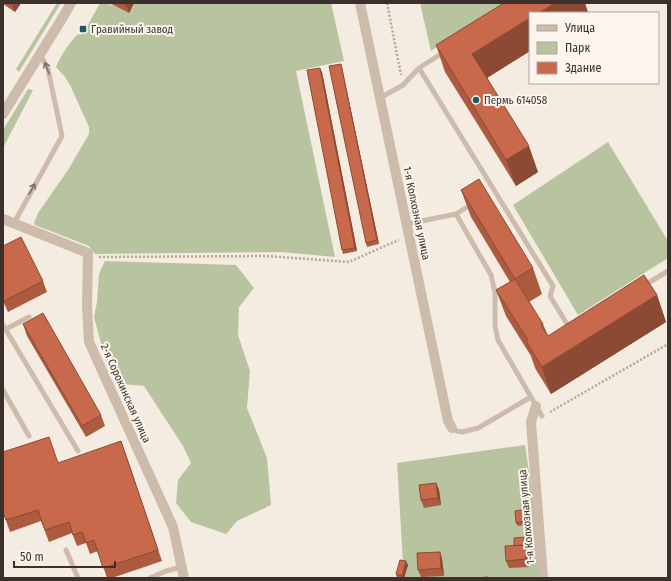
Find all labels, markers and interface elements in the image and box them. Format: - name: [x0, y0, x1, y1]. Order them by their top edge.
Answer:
- legend: [529, 12, 659, 84]
- text: Улица: [564, 21, 595, 35]
- place label: Гравийный завод: [91, 23, 174, 36]
- marker: Гравийный завод: [78, 24, 88, 34]
- text: Парк: [565, 41, 591, 55]
- text: Здание: [565, 61, 601, 75]
- one-way arrow: [42, 63, 50, 75]
- place label: Пермь 614058: [484, 94, 548, 107]
- marker: Пермь 614058: [471, 95, 481, 105]
- street label: 1-я Колхозная улица: [400, 165, 433, 261]
- one-way arrow: [29, 183, 37, 195]
- street label: 2-я Сорокинская улица: [98, 342, 153, 445]
- street label: 1-я Колхозная улица: [516, 469, 537, 565]
- scale bar: [14, 543, 115, 569]
- text: 50 m: [20, 550, 44, 564]

